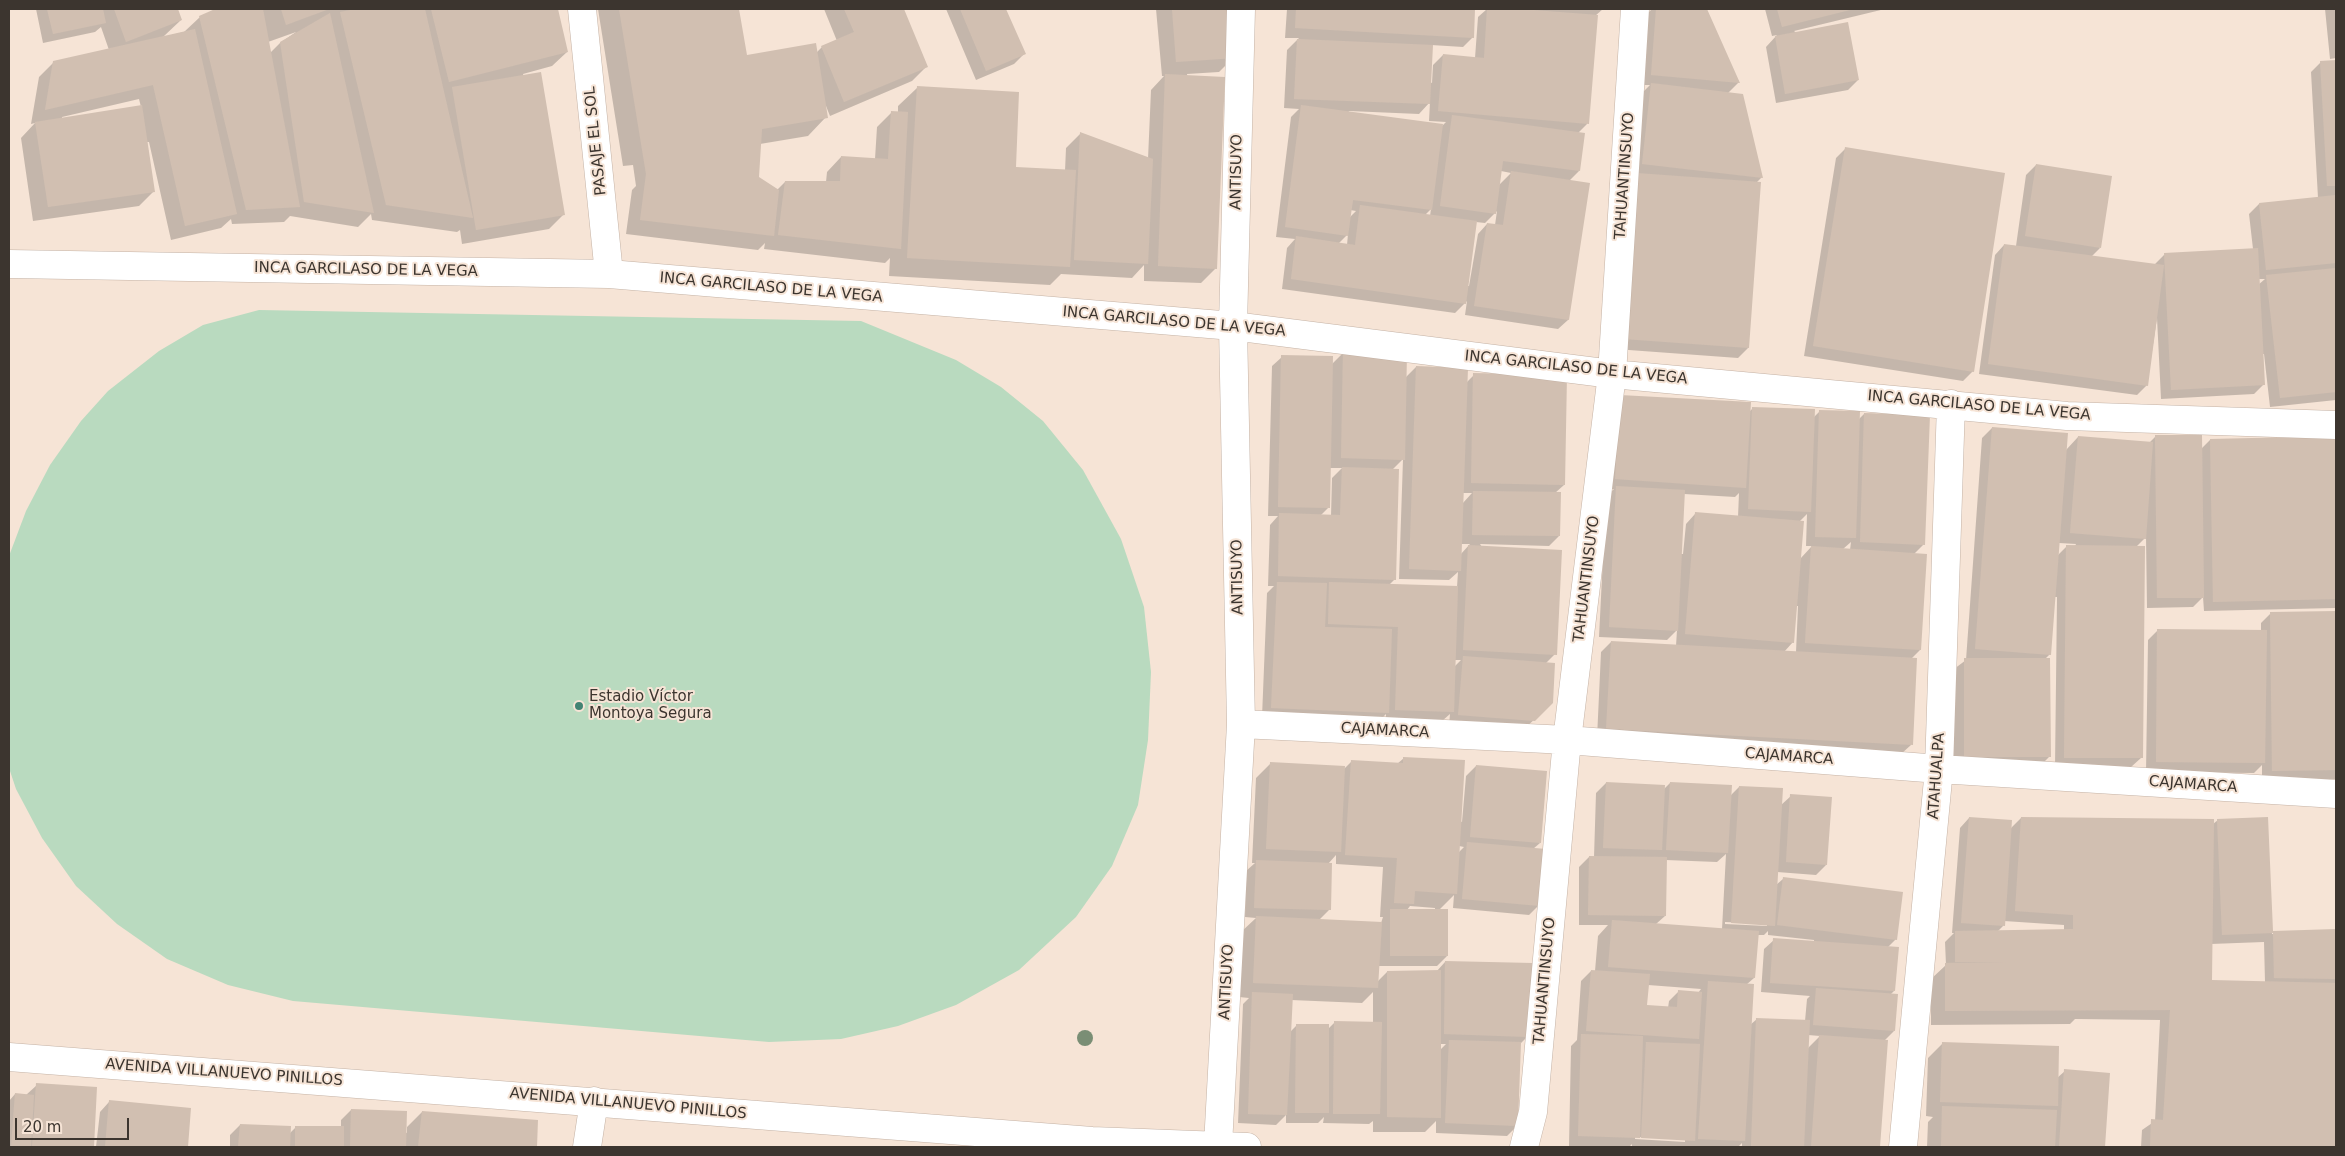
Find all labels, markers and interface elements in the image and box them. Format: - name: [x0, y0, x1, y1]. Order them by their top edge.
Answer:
- street label: PASAJE EL SOL: [581, 86, 611, 196]
- street label: TAHUANTINSUYO: [1612, 112, 1638, 240]
- street label: ANTISUYO: [1227, 134, 1247, 210]
- street label: INCA GARCILASO DE LA VEGA: [254, 259, 478, 281]
- street label: INCA GARCILASO DE LA VEGA: [659, 269, 883, 307]
- street label: INCA GARCILASO DE LA VEGA: [1062, 303, 1286, 341]
- street label: INCA GARCILASO DE LA VEGA: [1464, 347, 1688, 389]
- street label: INCA GARCILASO DE LA VEGA: [1867, 387, 2091, 425]
- street label: TAHUANTINSUYO: [1570, 515, 1604, 643]
- street label: ANTISUYO: [1228, 539, 1248, 615]
- place label: Estadio Víctor Montoya Segura: [589, 688, 712, 723]
- marker: Estadio Víctor Montoya Segura: [573, 700, 585, 712]
- street label: CAJAMARCA: [1340, 720, 1430, 742]
- street label: ATAHUALPA: [1925, 732, 1949, 820]
- street label: CAJAMARCA: [1744, 745, 1834, 769]
- street label: CAJAMARCA: [2148, 773, 2238, 797]
- street label: TAHUANTINSUYO: [1530, 917, 1560, 1045]
- street label: ANTISUYO: [1216, 944, 1238, 1020]
- street label: AVENIDA VILLANUEVO PINILLOS: [105, 1056, 343, 1090]
- street label: AVENIDA VILLANUEVO PINILLOS: [509, 1085, 747, 1123]
- scale bar: [18, 1108, 131, 1140]
- text: 20 m: [23, 1118, 61, 1136]

